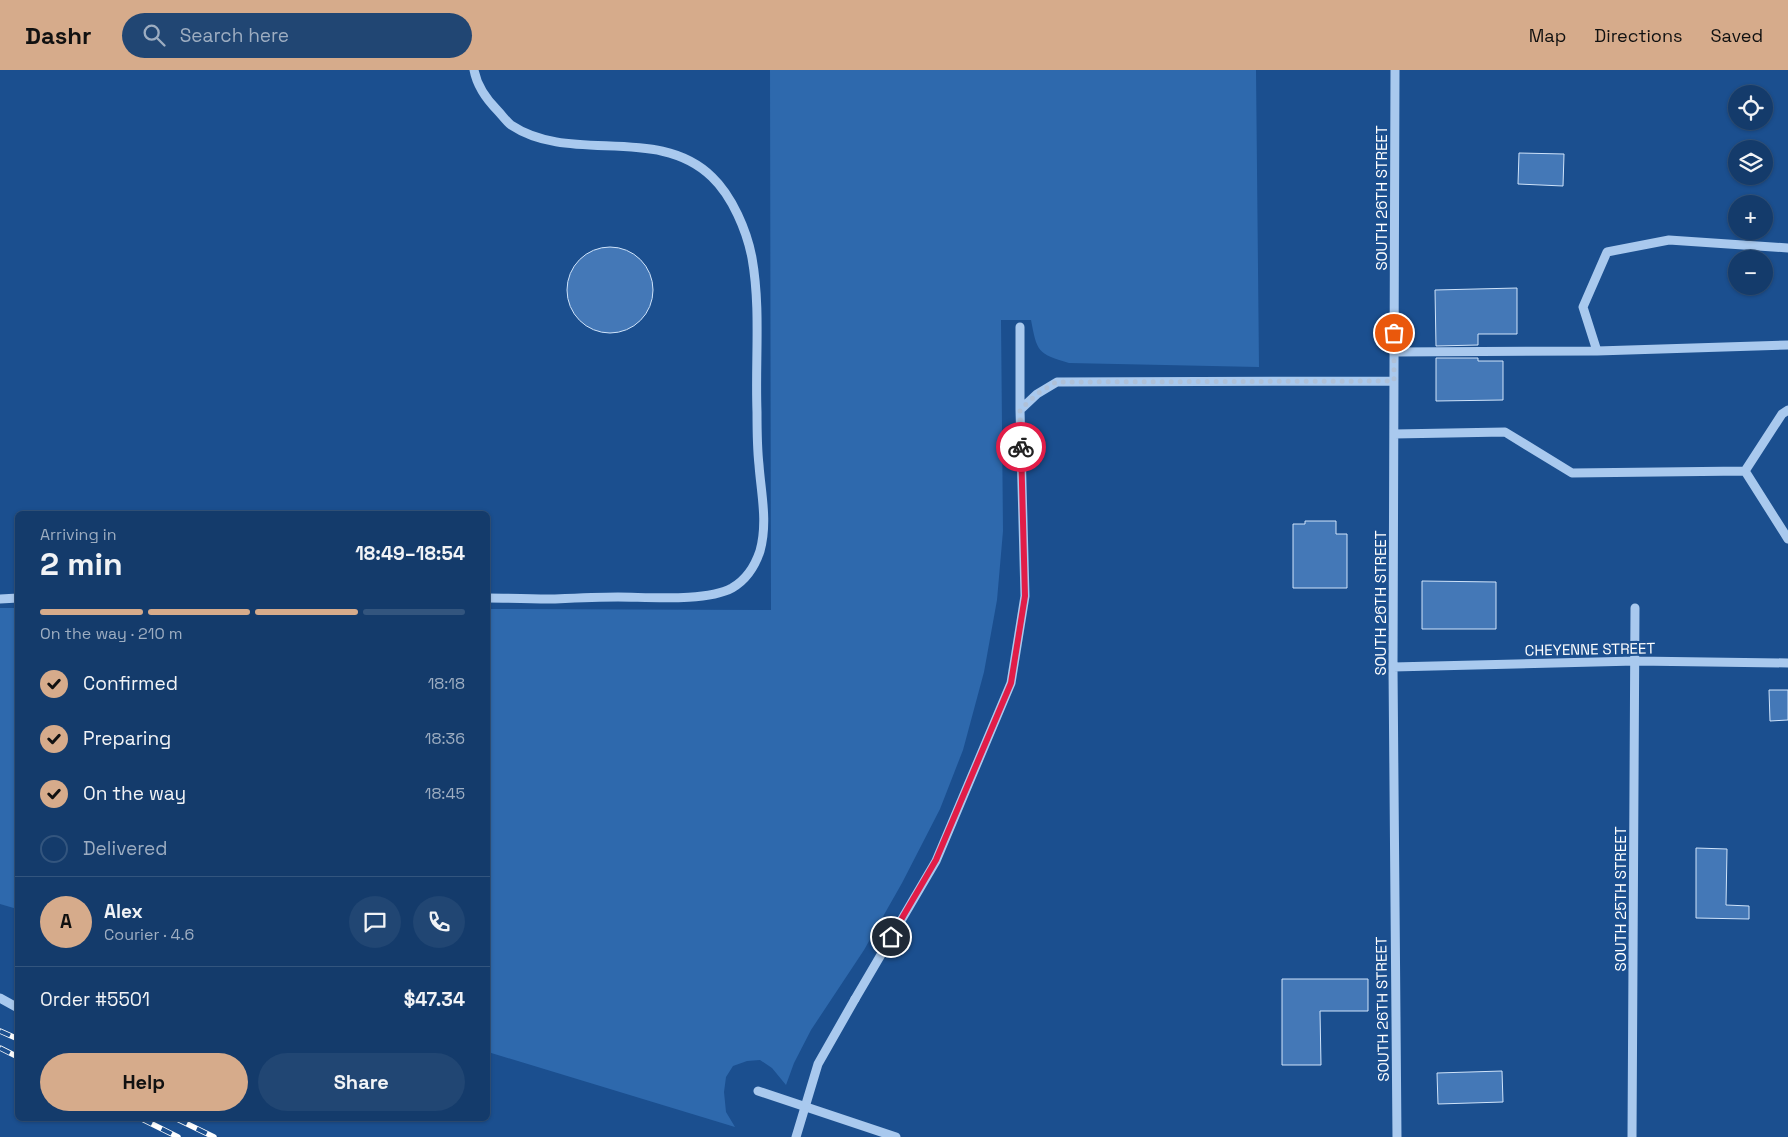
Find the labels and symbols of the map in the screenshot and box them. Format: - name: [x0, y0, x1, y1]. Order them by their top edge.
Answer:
- street label: SOUTH 26TH STREET: [1372, 125, 1391, 271]
- pin: [1373, 312, 1415, 354]
- courier: [996, 422, 1046, 472]
- street label: SOUTH 26TH STREET: [1371, 530, 1390, 676]
- street label: CHEYENNE STREET: [1525, 638, 1656, 660]
- street label: SOUTH 25TH STREET: [1611, 826, 1630, 972]
- pin: [870, 916, 912, 958]
- street label: SOUTH 26TH STREET: [1371, 936, 1393, 1082]

